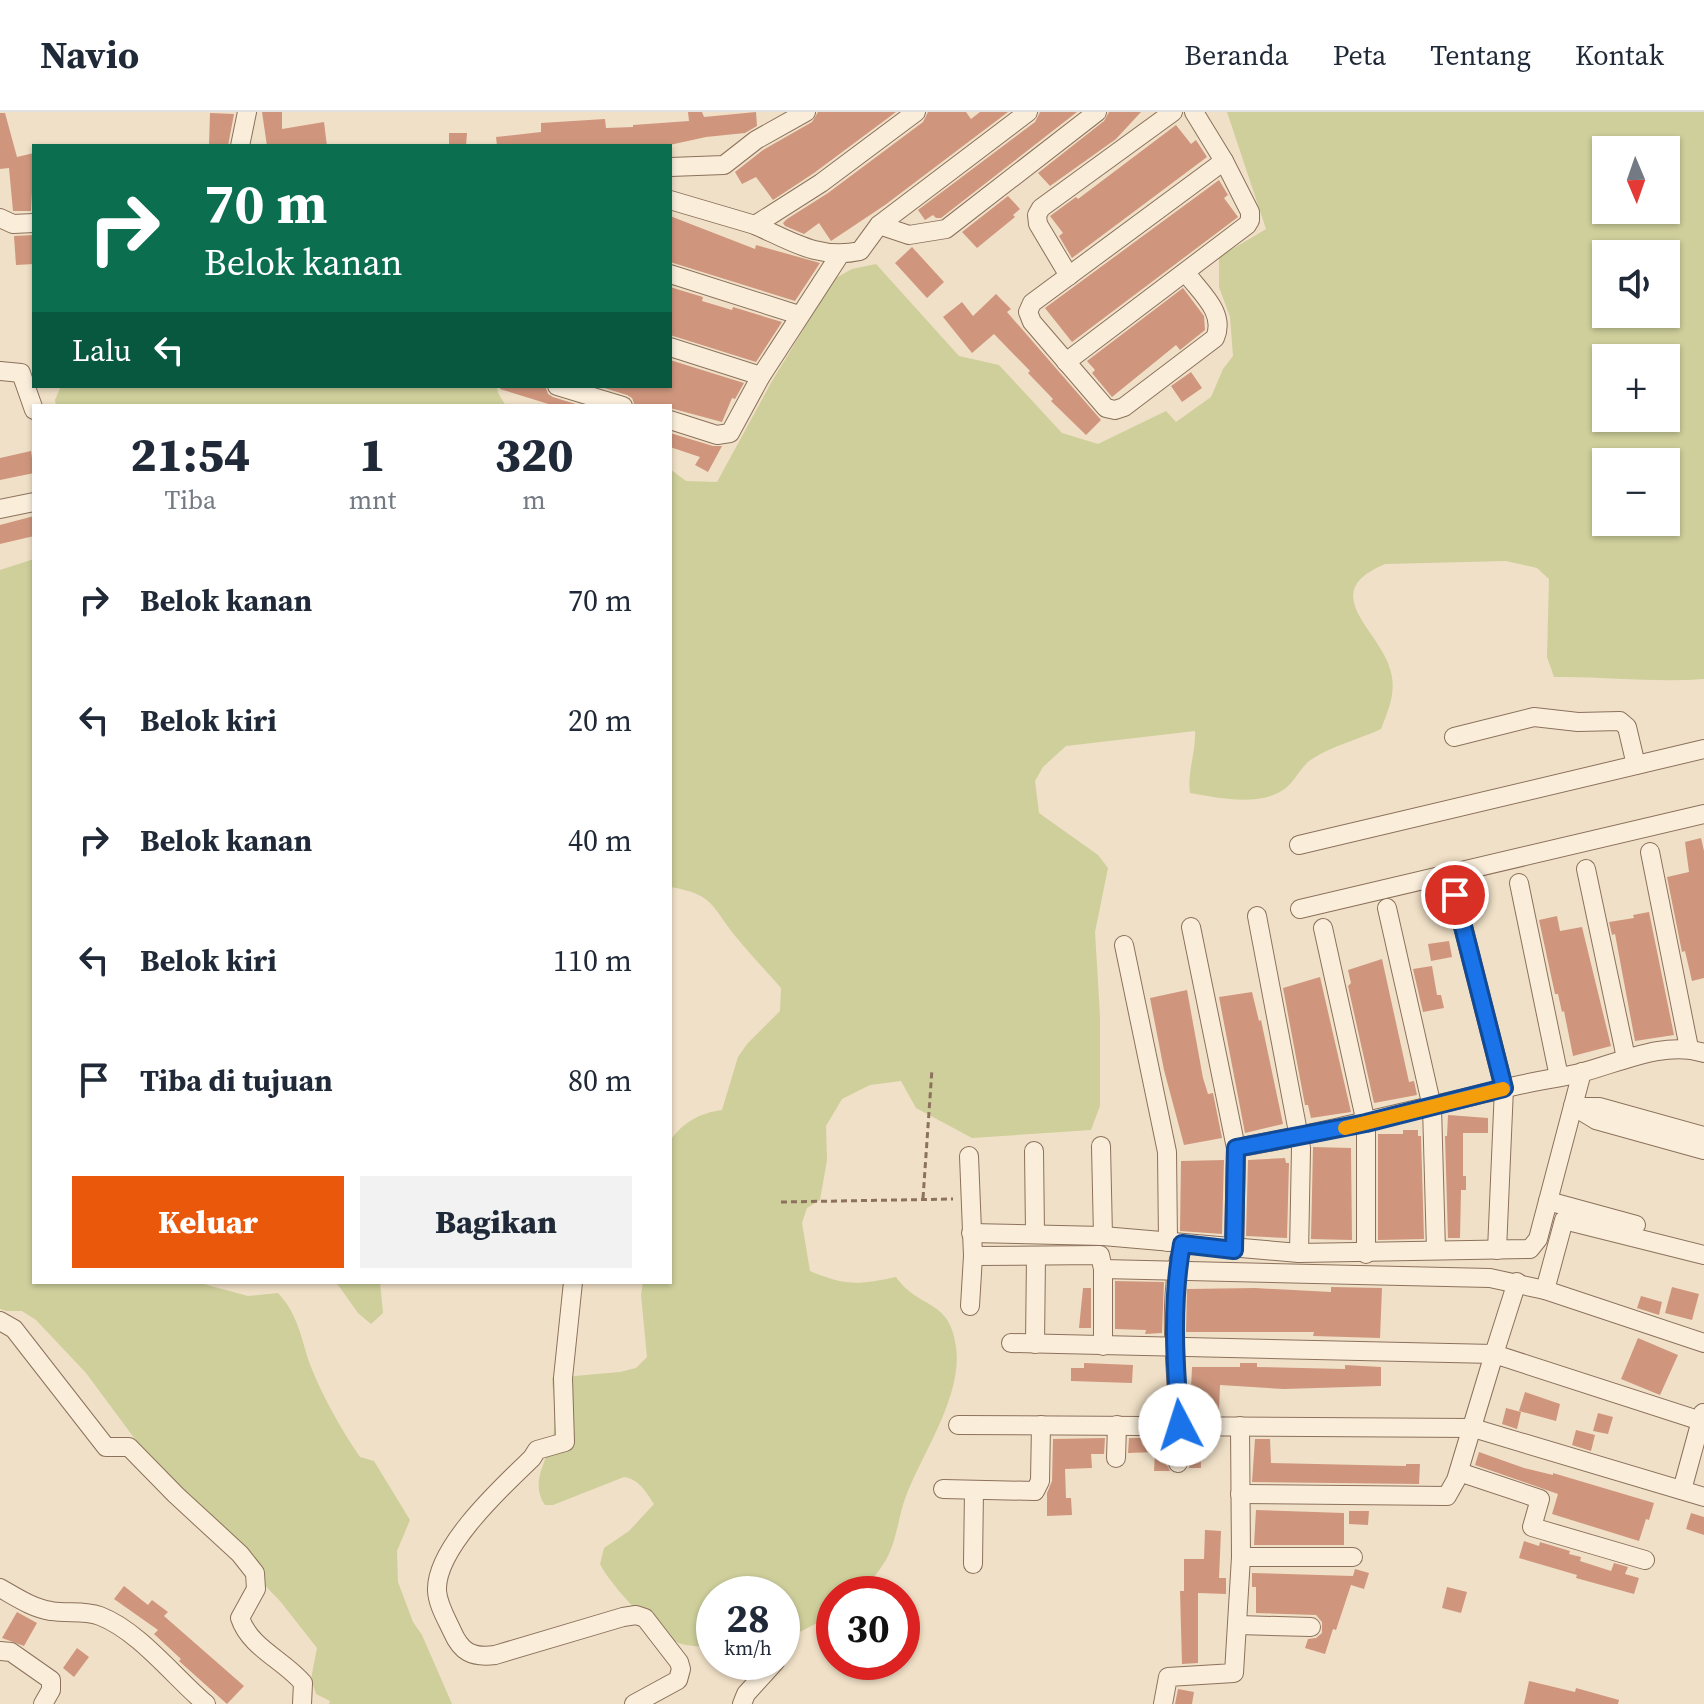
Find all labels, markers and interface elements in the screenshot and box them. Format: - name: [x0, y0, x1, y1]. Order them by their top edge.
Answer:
- text: Navio: [40, 29, 139, 81]
- text: Beranda: [1184, 36, 1289, 74]
- text: Peta: [1333, 36, 1386, 74]
- text: Tentang: [1430, 36, 1531, 74]
- text: Kontak: [1575, 36, 1664, 74]
- north arrow: [1592, 136, 1680, 224]
- map controls: [1592, 136, 1680, 536]
- text: 70 m: [204, 165, 327, 242]
- icon: right: [72, 176, 176, 280]
- text: Belok kanan: [204, 238, 402, 287]
- button: sound: [1592, 240, 1680, 328]
- icon: left: [147, 328, 191, 372]
- text: Lalu: [72, 330, 131, 371]
- button: +: [1592, 344, 1680, 432]
- text: 21:54: [130, 421, 250, 487]
- text: 1: [359, 421, 386, 487]
- text: 320: [494, 421, 574, 487]
- button: −: [1592, 448, 1680, 536]
- text: Tiba: [164, 482, 216, 518]
- text: mnt: [349, 482, 396, 518]
- text: m: [522, 482, 546, 518]
- icon: right: [72, 578, 116, 622]
- text: Belok kanan: [140, 580, 312, 621]
- text: 70 m: [568, 580, 632, 621]
- icon: left: [72, 698, 116, 742]
- text: Belok kiri: [140, 700, 277, 741]
- text: 20 m: [568, 700, 632, 741]
- icon: right: [72, 818, 116, 862]
- text: Belok kanan: [140, 820, 312, 861]
- text: 40 m: [568, 820, 632, 861]
- pin: [1421, 861, 1489, 929]
- icon: arrive: [1433, 873, 1477, 917]
- icon: left: [72, 938, 116, 982]
- text: Belok kiri: [140, 940, 277, 981]
- text: 110 m: [553, 940, 632, 981]
- icon: arrive: [72, 1058, 116, 1102]
- text: Tiba di tujuan: [140, 1060, 333, 1101]
- text: 80 m: [568, 1060, 632, 1101]
- button: Keluar: [72, 1176, 344, 1268]
- button: Bagikan: [360, 1176, 632, 1268]
- position arrow: [1138, 1383, 1222, 1467]
- speed limit sign: 30: [816, 1576, 920, 1680]
- text: 28: [726, 1591, 770, 1645]
- text: km/h: [724, 1634, 772, 1662]

